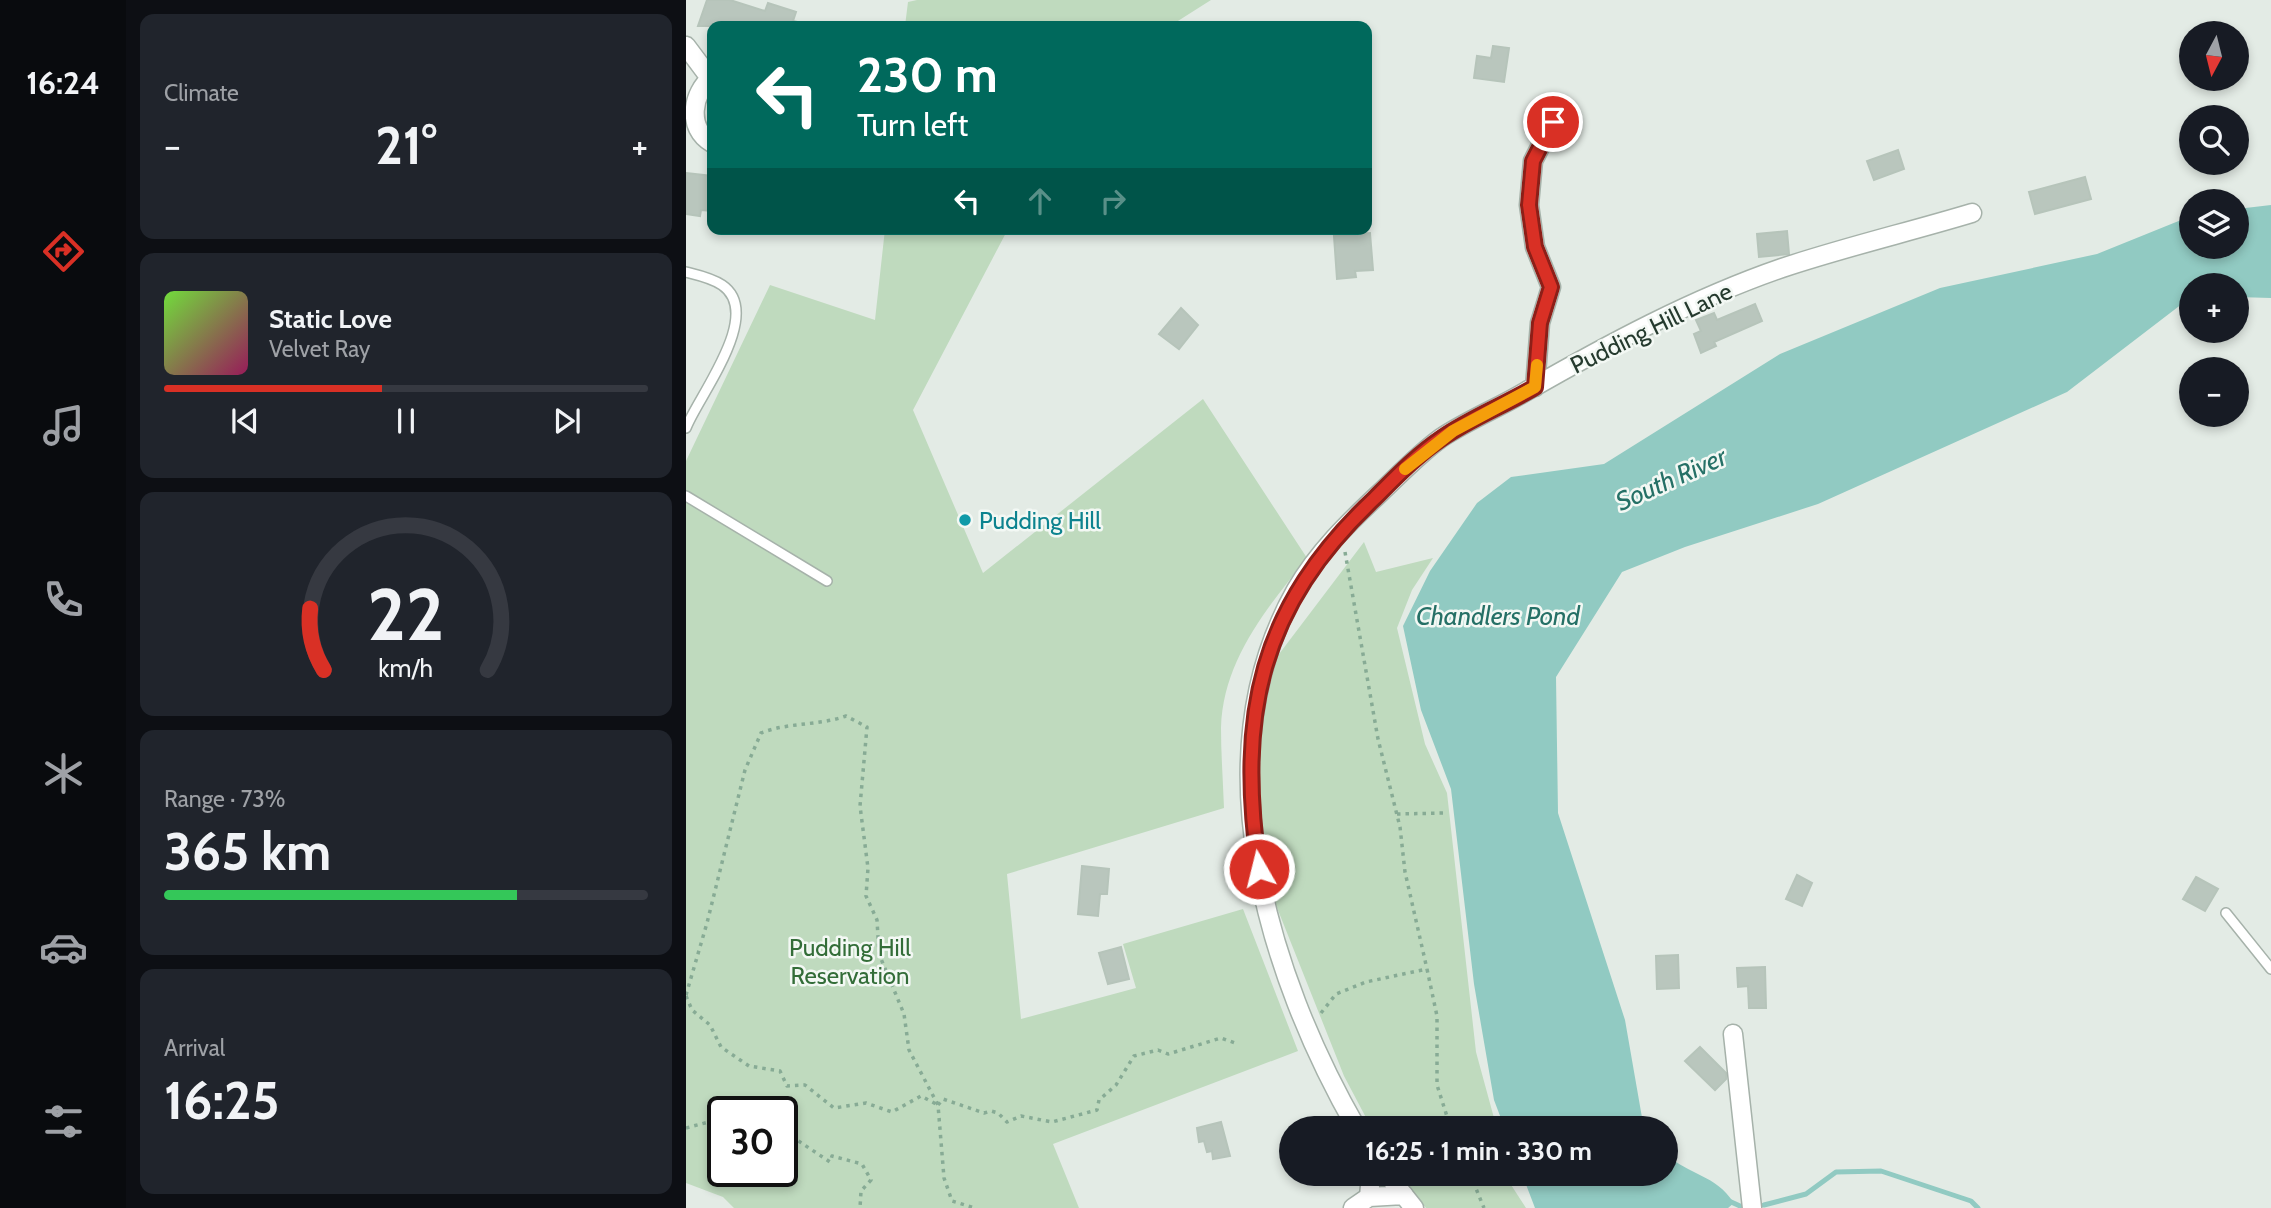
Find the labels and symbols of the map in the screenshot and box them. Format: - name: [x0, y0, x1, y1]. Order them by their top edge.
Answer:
- north arrow: [2179, 21, 2249, 91]
- pin: [1523, 92, 1583, 152]
- street label: Pudding Hill Lane: [1565, 276, 1737, 380]
- water label: South River: [1611, 440, 1732, 518]
- place label: Pudding Hill: [979, 506, 1101, 535]
- marker: Pudding Hill: [957, 512, 973, 528]
- water label: Chandlers Pond: [1416, 600, 1582, 632]
- position arrow: [1222, 832, 1296, 906]
- park label: Pudding Hill Reservation: [789, 933, 911, 990]
- speed limit sign: 30: [707, 1096, 798, 1187]

